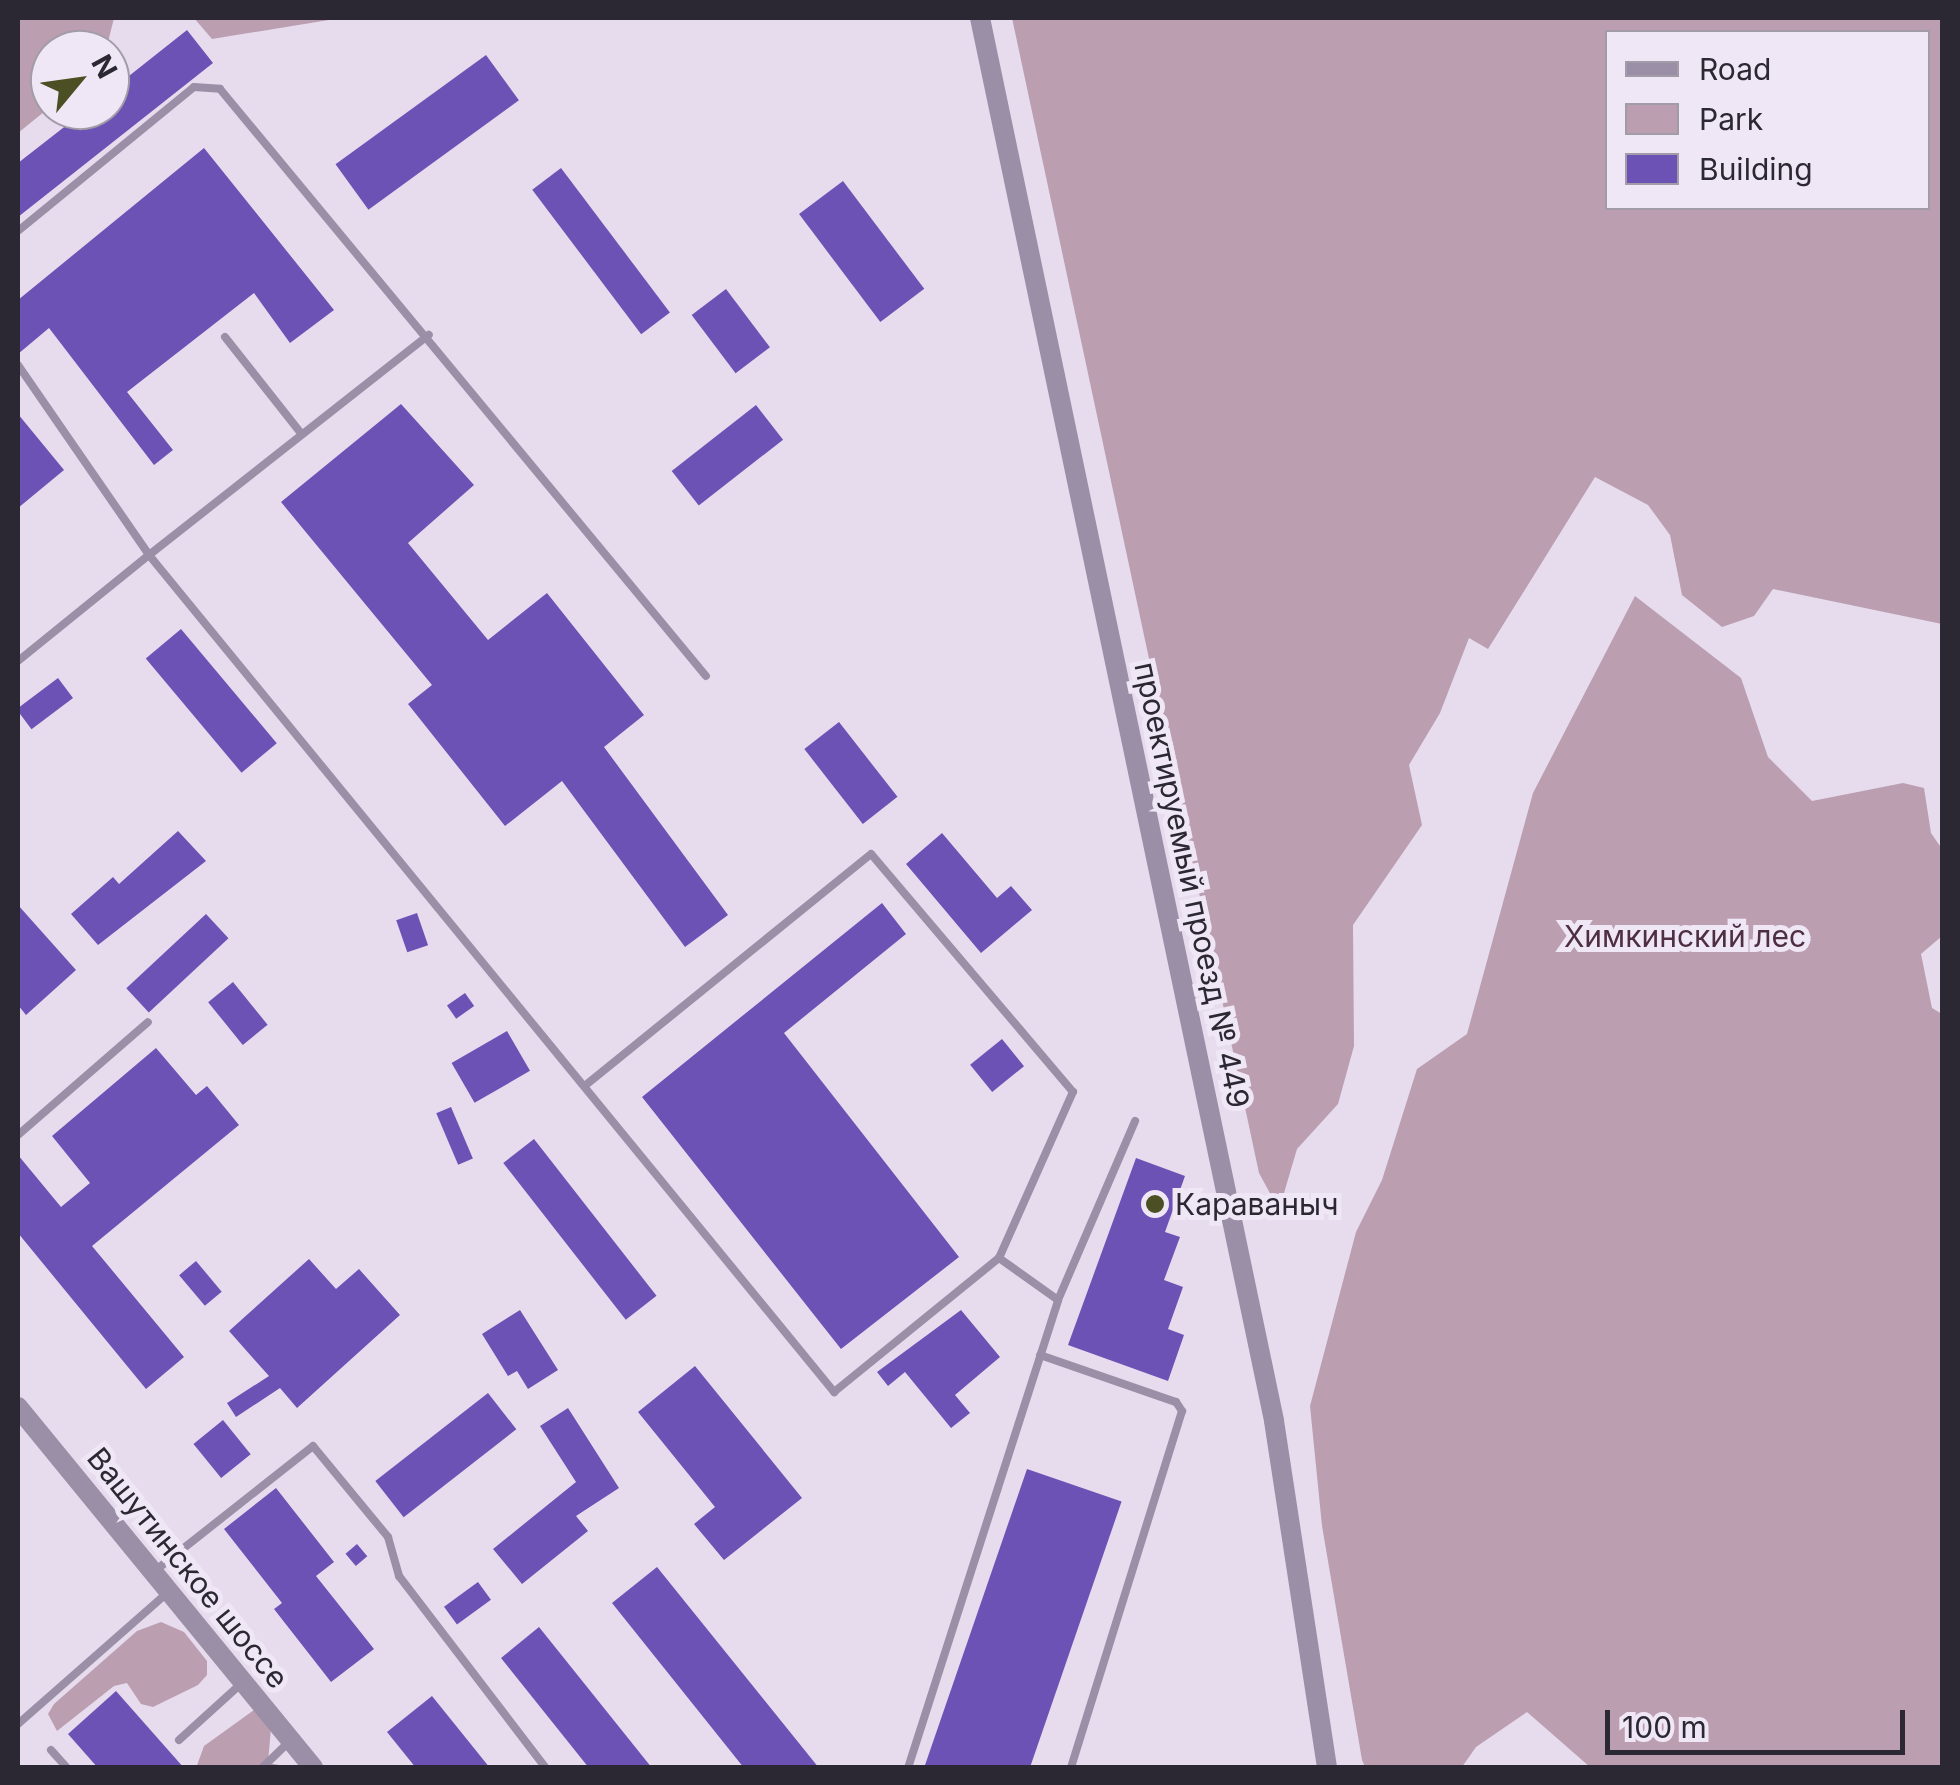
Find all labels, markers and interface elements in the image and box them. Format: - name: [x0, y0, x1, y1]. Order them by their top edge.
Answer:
- north arrow: [30, 30, 130, 130]
- legend: [1605, 30, 1930, 210]
- text: N: [84, 49, 125, 84]
- text: Road: [1699, 51, 1771, 87]
- text: Park: [1699, 101, 1763, 137]
- text: Building: [1699, 151, 1813, 187]
- street label: проектируемый проезд № 449: [1127, 659, 1257, 1111]
- park label: Химкинский лес: [1564, 918, 1806, 954]
- place label: Караваныч: [1175, 1186, 1338, 1222]
- marker: Караваныч: [1144, 1193, 1166, 1215]
- street label: Вашутинское шоссе: [80, 1440, 296, 1696]
- scale bar: [1610, 1690, 1910, 1752]
- text: 100 m: [1622, 1709, 1707, 1745]

